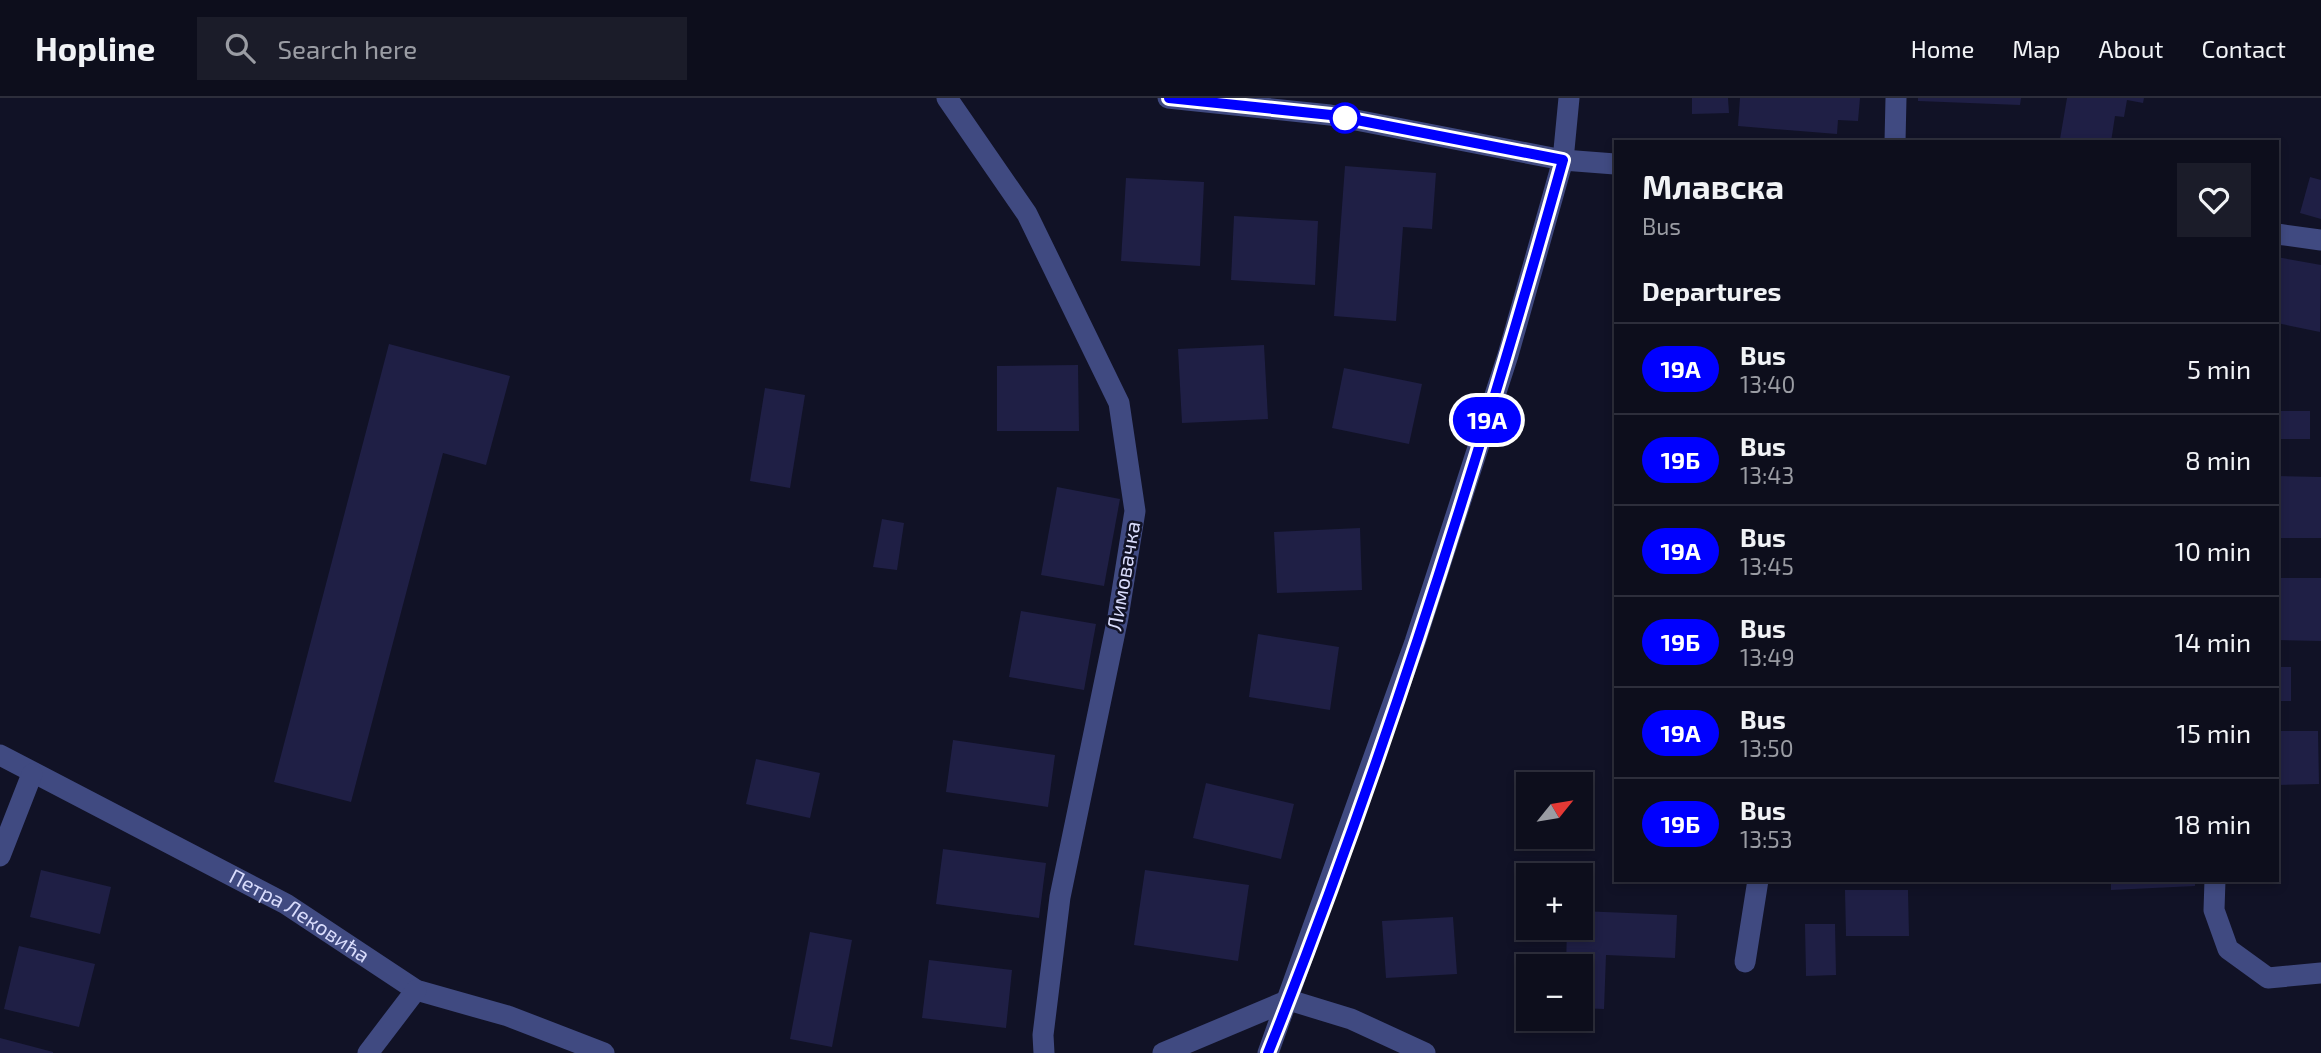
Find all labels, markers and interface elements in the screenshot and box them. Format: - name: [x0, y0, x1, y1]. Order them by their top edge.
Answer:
- search box: [197, 17, 687, 80]
- text: Hopline: [35, 28, 155, 68]
- icon: search: [221, 29, 259, 67]
- text: Search here: [277, 33, 417, 64]
- text: Home: [1911, 34, 1974, 63]
- text: Map: [2012, 34, 2060, 63]
- text: About: [2098, 34, 2164, 63]
- text: Contact: [2202, 34, 2286, 63]
- unlabelled marker: [1330, 103, 1360, 133]
- button: heart: [2177, 163, 2251, 237]
- text: Млавска: [1642, 166, 1784, 206]
- text: Bus: [1642, 212, 1681, 240]
- text: Departures: [1642, 275, 1781, 306]
- text: Bus: [1740, 339, 1786, 370]
- text: 5 min: [2187, 353, 2251, 384]
- text: 19А: [1660, 354, 1701, 383]
- text: 13:40: [1740, 370, 1795, 398]
- line badge: 19А: [1447, 397, 1527, 443]
- text: 19А: [1467, 405, 1507, 434]
- text: Bus: [1740, 430, 1786, 461]
- text: 8 min: [2185, 444, 2251, 475]
- text: 19Б: [1661, 445, 1700, 474]
- text: 13:43: [1740, 461, 1794, 489]
- street label: Лимовачка: [1101, 519, 1144, 633]
- text: Bus: [1740, 521, 1786, 552]
- text: 10 min: [2175, 535, 2251, 566]
- text: 19А: [1660, 536, 1701, 565]
- text: 13:45: [1740, 552, 1794, 580]
- text: Bus: [1740, 612, 1786, 643]
- text: 14 min: [2175, 626, 2251, 657]
- text: 19Б: [1661, 627, 1700, 656]
- text: 13:49: [1740, 643, 1795, 671]
- text: Bus: [1740, 703, 1786, 734]
- text: 15 min: [2177, 717, 2251, 748]
- text: 19А: [1660, 718, 1701, 747]
- text: 13:50: [1740, 734, 1794, 762]
- north arrow: [1516, 772, 1592, 849]
- map controls: [1516, 772, 1593, 1031]
- text: Bus: [1740, 794, 1786, 825]
- text: 18 min: [2175, 808, 2251, 839]
- text: 19Б: [1661, 809, 1700, 838]
- text: 13:53: [1740, 825, 1793, 853]
- street label: Петра Лековића: [226, 863, 375, 967]
- button: +: [1516, 863, 1593, 940]
- button: −: [1516, 954, 1593, 1031]

